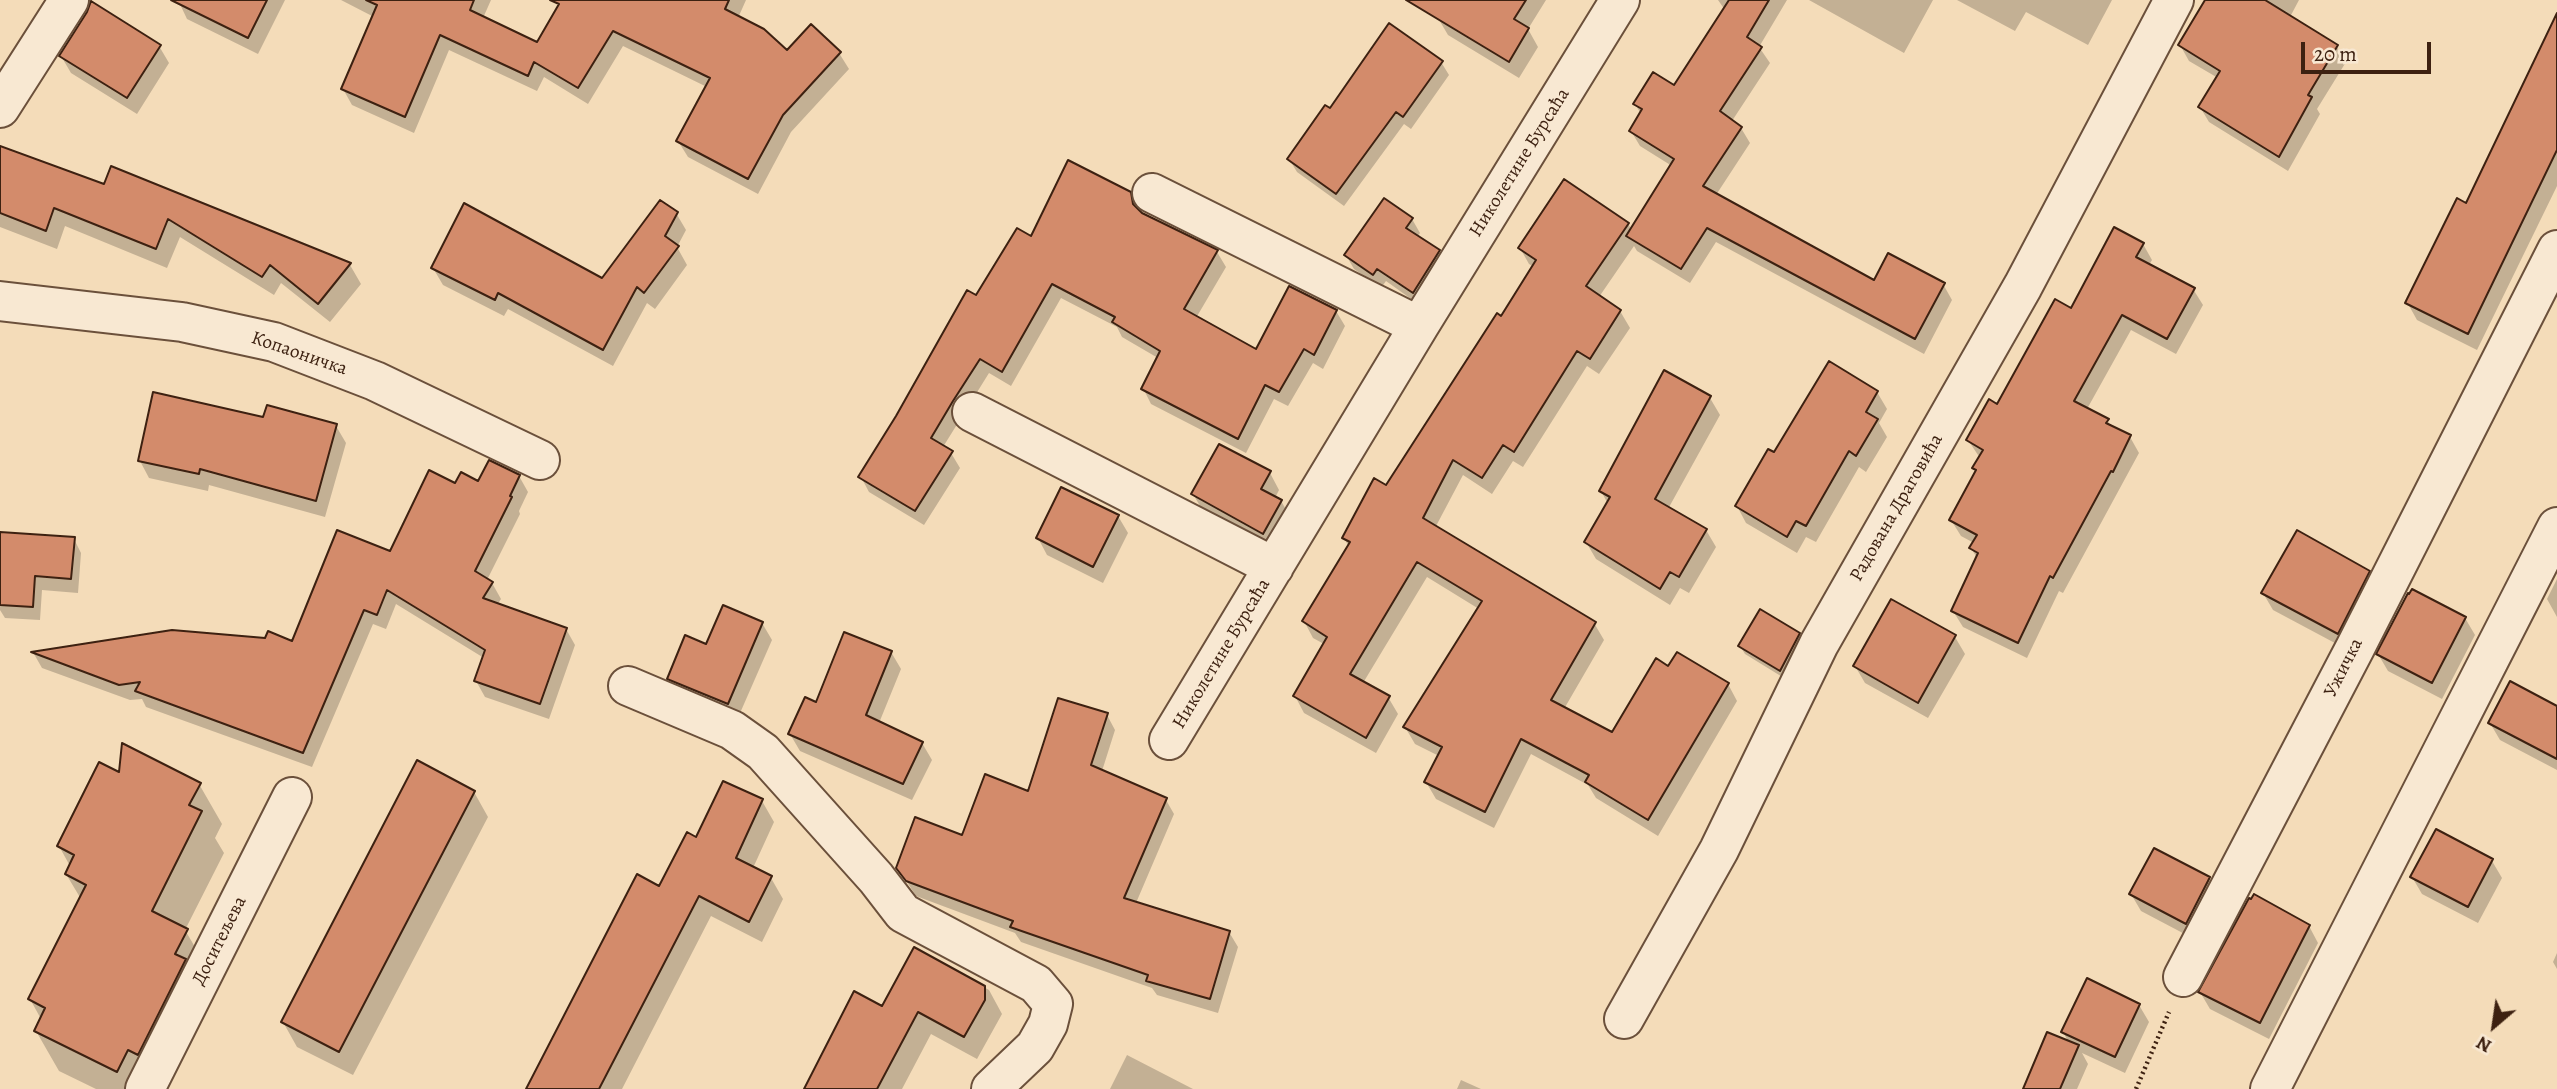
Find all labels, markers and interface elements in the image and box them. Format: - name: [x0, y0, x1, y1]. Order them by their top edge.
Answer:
- scale bar: [2305, 28, 2434, 72]
- text: 20 m: [2314, 40, 2357, 68]
- street label: Николетине Бурсаћа: [1465, 84, 1575, 242]
- street label: Копаоничка: [248, 327, 350, 381]
- street label: Радована Драговића: [1845, 430, 1949, 586]
- street label: Николетине Бурсаћа: [1168, 575, 1276, 733]
- street label: Ужичка: [2320, 635, 2368, 701]
- street label: Доситељева: [188, 893, 252, 989]
- north arrow: [2459, 991, 2529, 1061]
- text: N: [2471, 1030, 2496, 1059]

